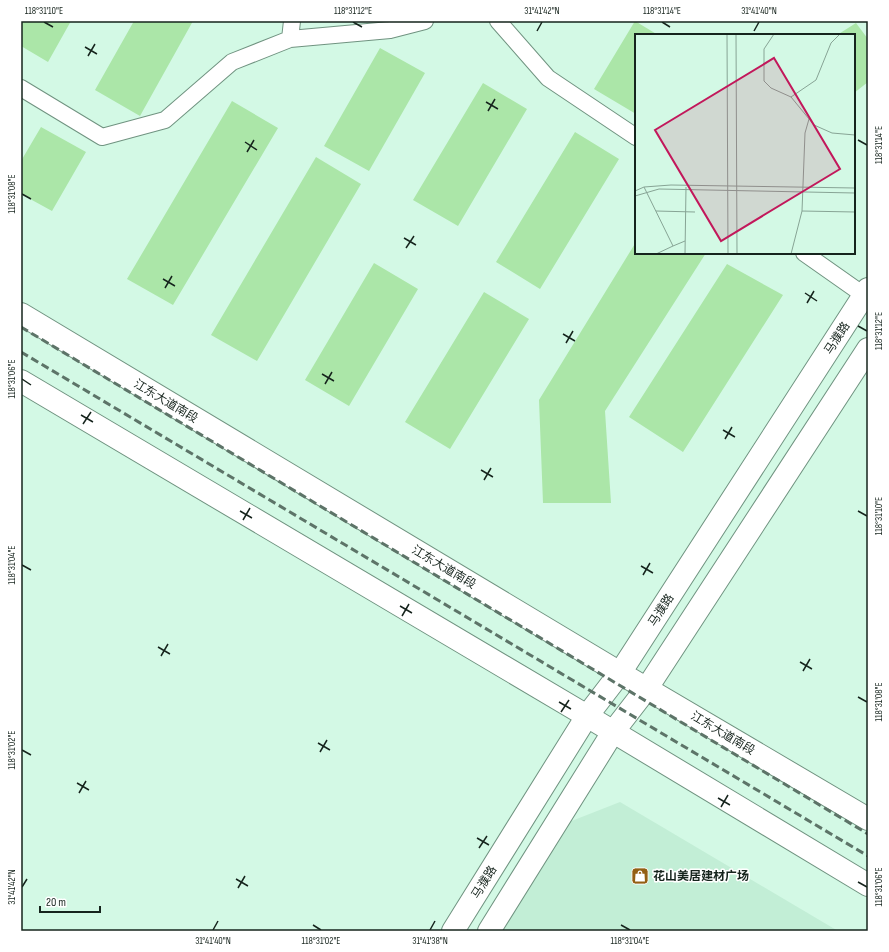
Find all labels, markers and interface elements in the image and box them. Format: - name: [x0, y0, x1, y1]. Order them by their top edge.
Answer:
- text: 118°31'10"E: [25, 5, 63, 17]
- text: 118°31'12"E: [334, 5, 372, 17]
- text: 31°41'42"N: [524, 5, 560, 17]
- text: 118°31'14"E: [643, 5, 681, 17]
- text: 31°41'40"N: [741, 5, 777, 17]
- inset map: [635, 34, 855, 254]
- text: 118°31'14"E: [873, 126, 885, 164]
- text: 118°31'08"E: [6, 174, 18, 214]
- text: 118°31'12"E: [873, 312, 885, 350]
- street label: 马濮路: [821, 319, 854, 357]
- text: 118°31'06"E: [6, 359, 18, 399]
- street label: 江东大道南段: [131, 376, 200, 426]
- text: 118°31'10"E: [873, 497, 885, 535]
- street label: 江东大道南段: [409, 542, 478, 592]
- text: 118°31'04"E: [6, 546, 18, 584]
- street label: 马濮路: [645, 591, 678, 629]
- text: 118°31'08"E: [873, 682, 885, 722]
- street label: 江东大道南段: [688, 708, 757, 758]
- text: 118°31'02"E: [6, 731, 18, 769]
- street label: 马濮路: [469, 863, 500, 902]
- shop icon: 花山美居建材广场: [630, 866, 650, 886]
- text: 118°31'06"E: [873, 867, 885, 907]
- text: 31°41'42"N: [6, 869, 18, 905]
- place label: 花山美居建材广场: [653, 869, 749, 884]
- scale bar: [40, 888, 100, 914]
- text: 20 m: [46, 895, 66, 910]
- text: 31°41'40"N: [195, 935, 231, 947]
- text: 118°31'02"E: [302, 935, 340, 947]
- text: 31°41'38"N: [412, 935, 448, 947]
- text: 118°31'04"E: [611, 935, 649, 947]

